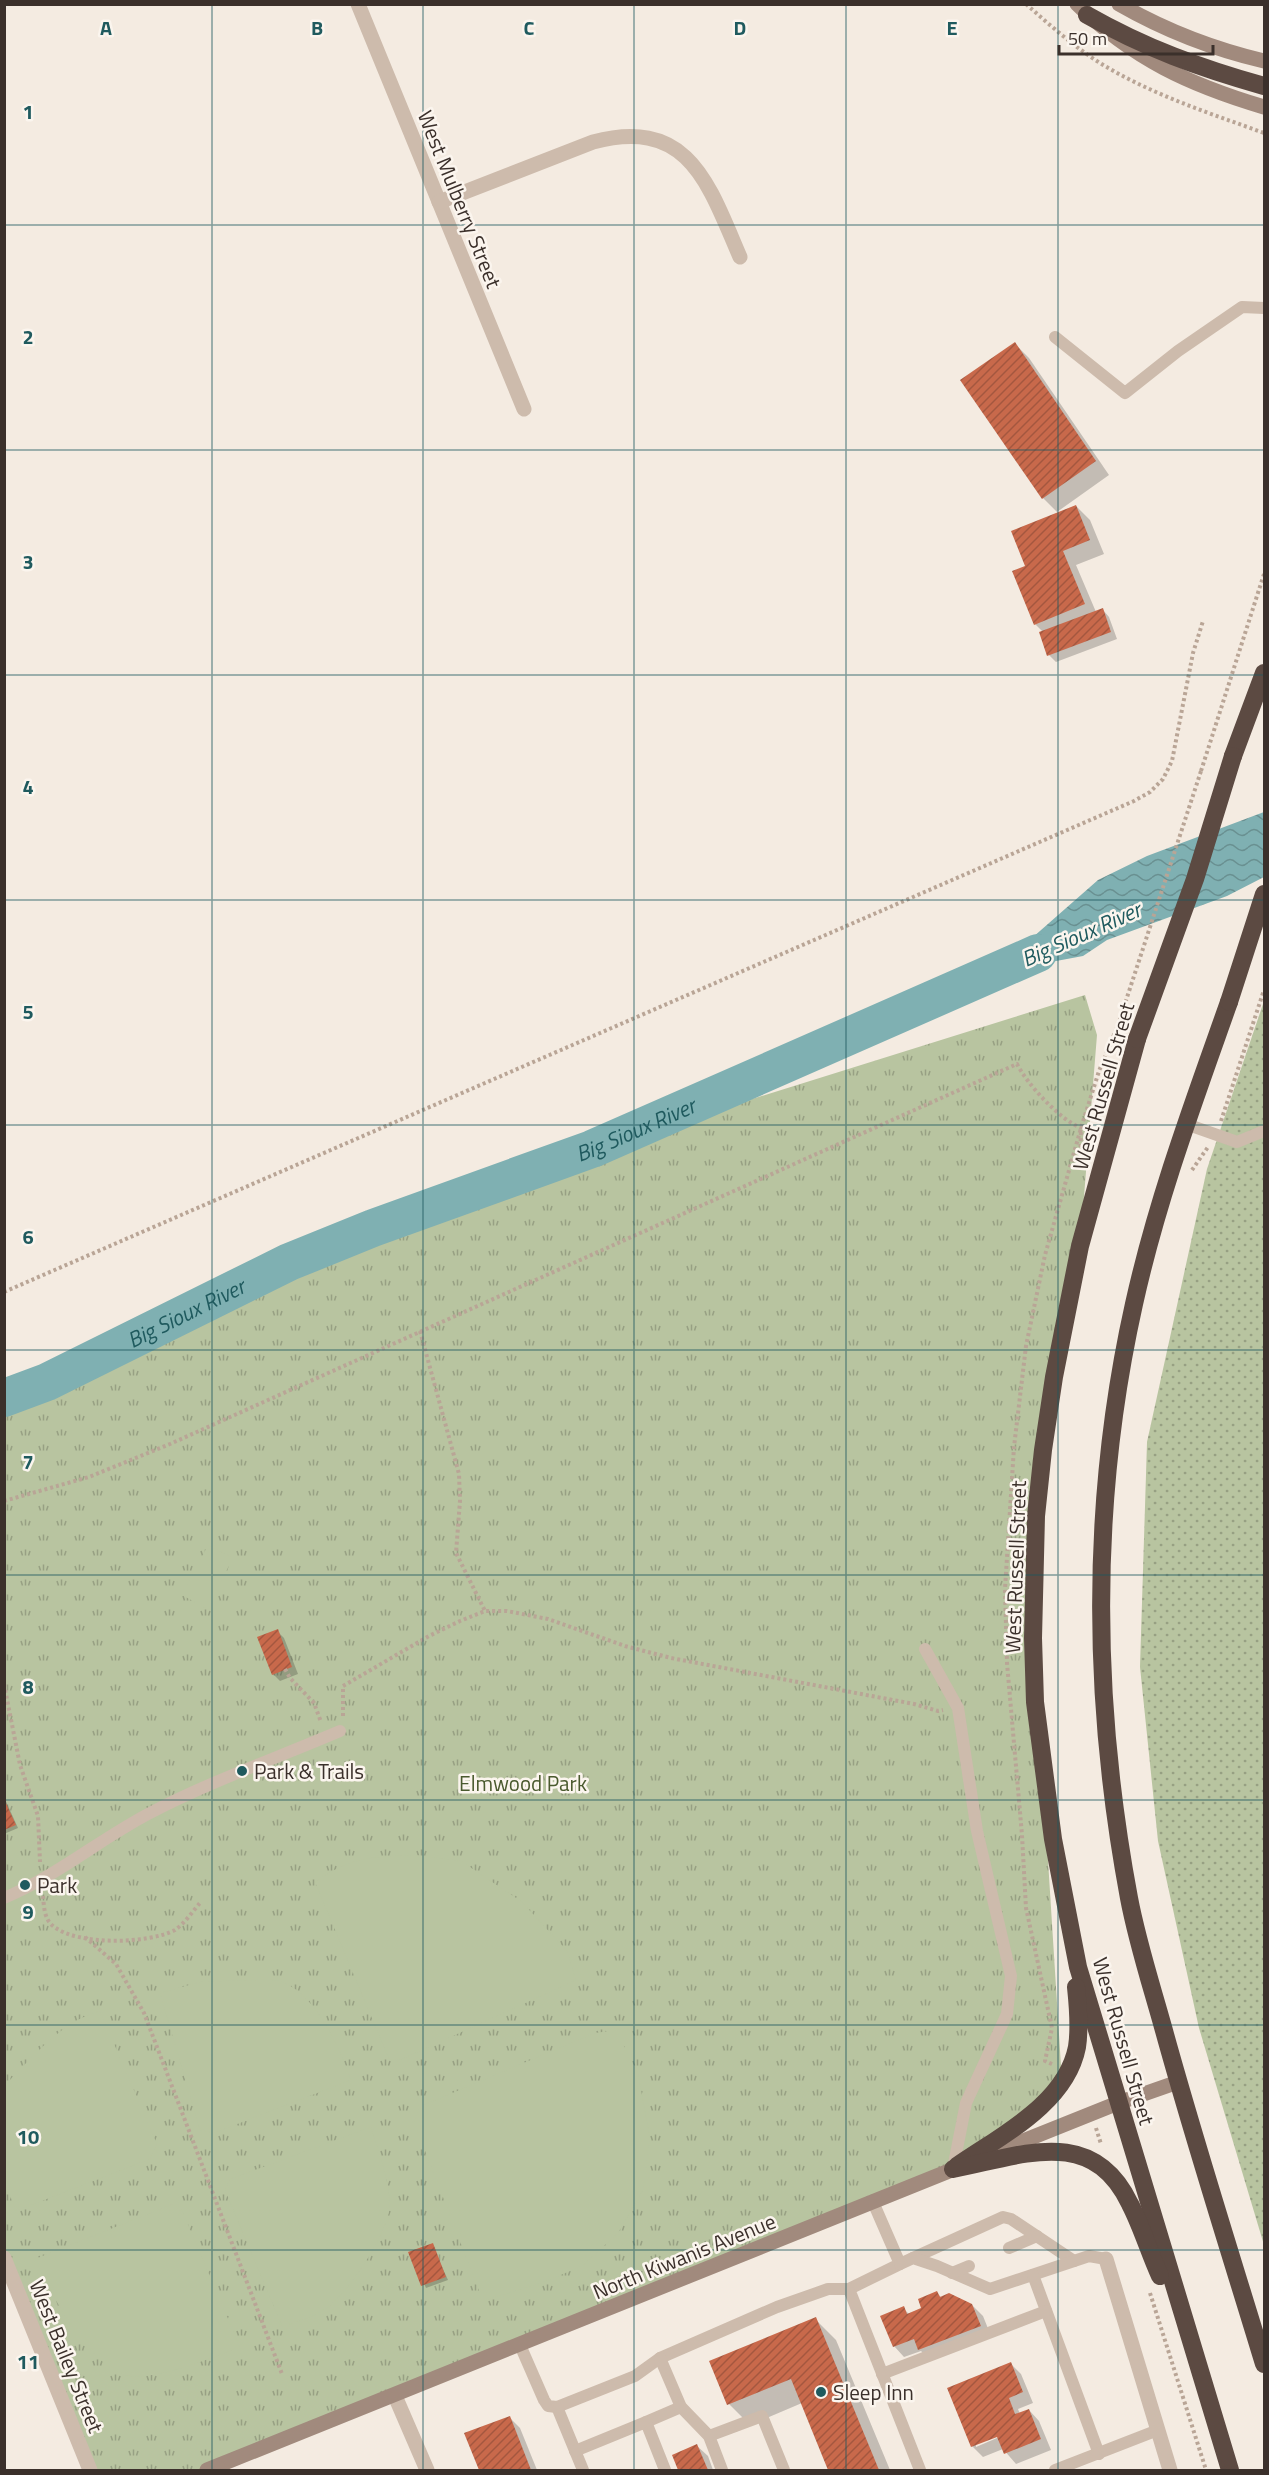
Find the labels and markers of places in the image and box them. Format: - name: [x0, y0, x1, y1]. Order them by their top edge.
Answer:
- place label: Park & Trails: [254, 1755, 364, 1787]
- marker: Park & Trails: [235, 1764, 249, 1778]
- place label: Park: [37, 1869, 77, 1901]
- marker: Park: [18, 1878, 32, 1892]
- place label: Sleep Inn: [833, 2376, 914, 2408]
- marker: Sleep Inn: [814, 2385, 828, 2399]

